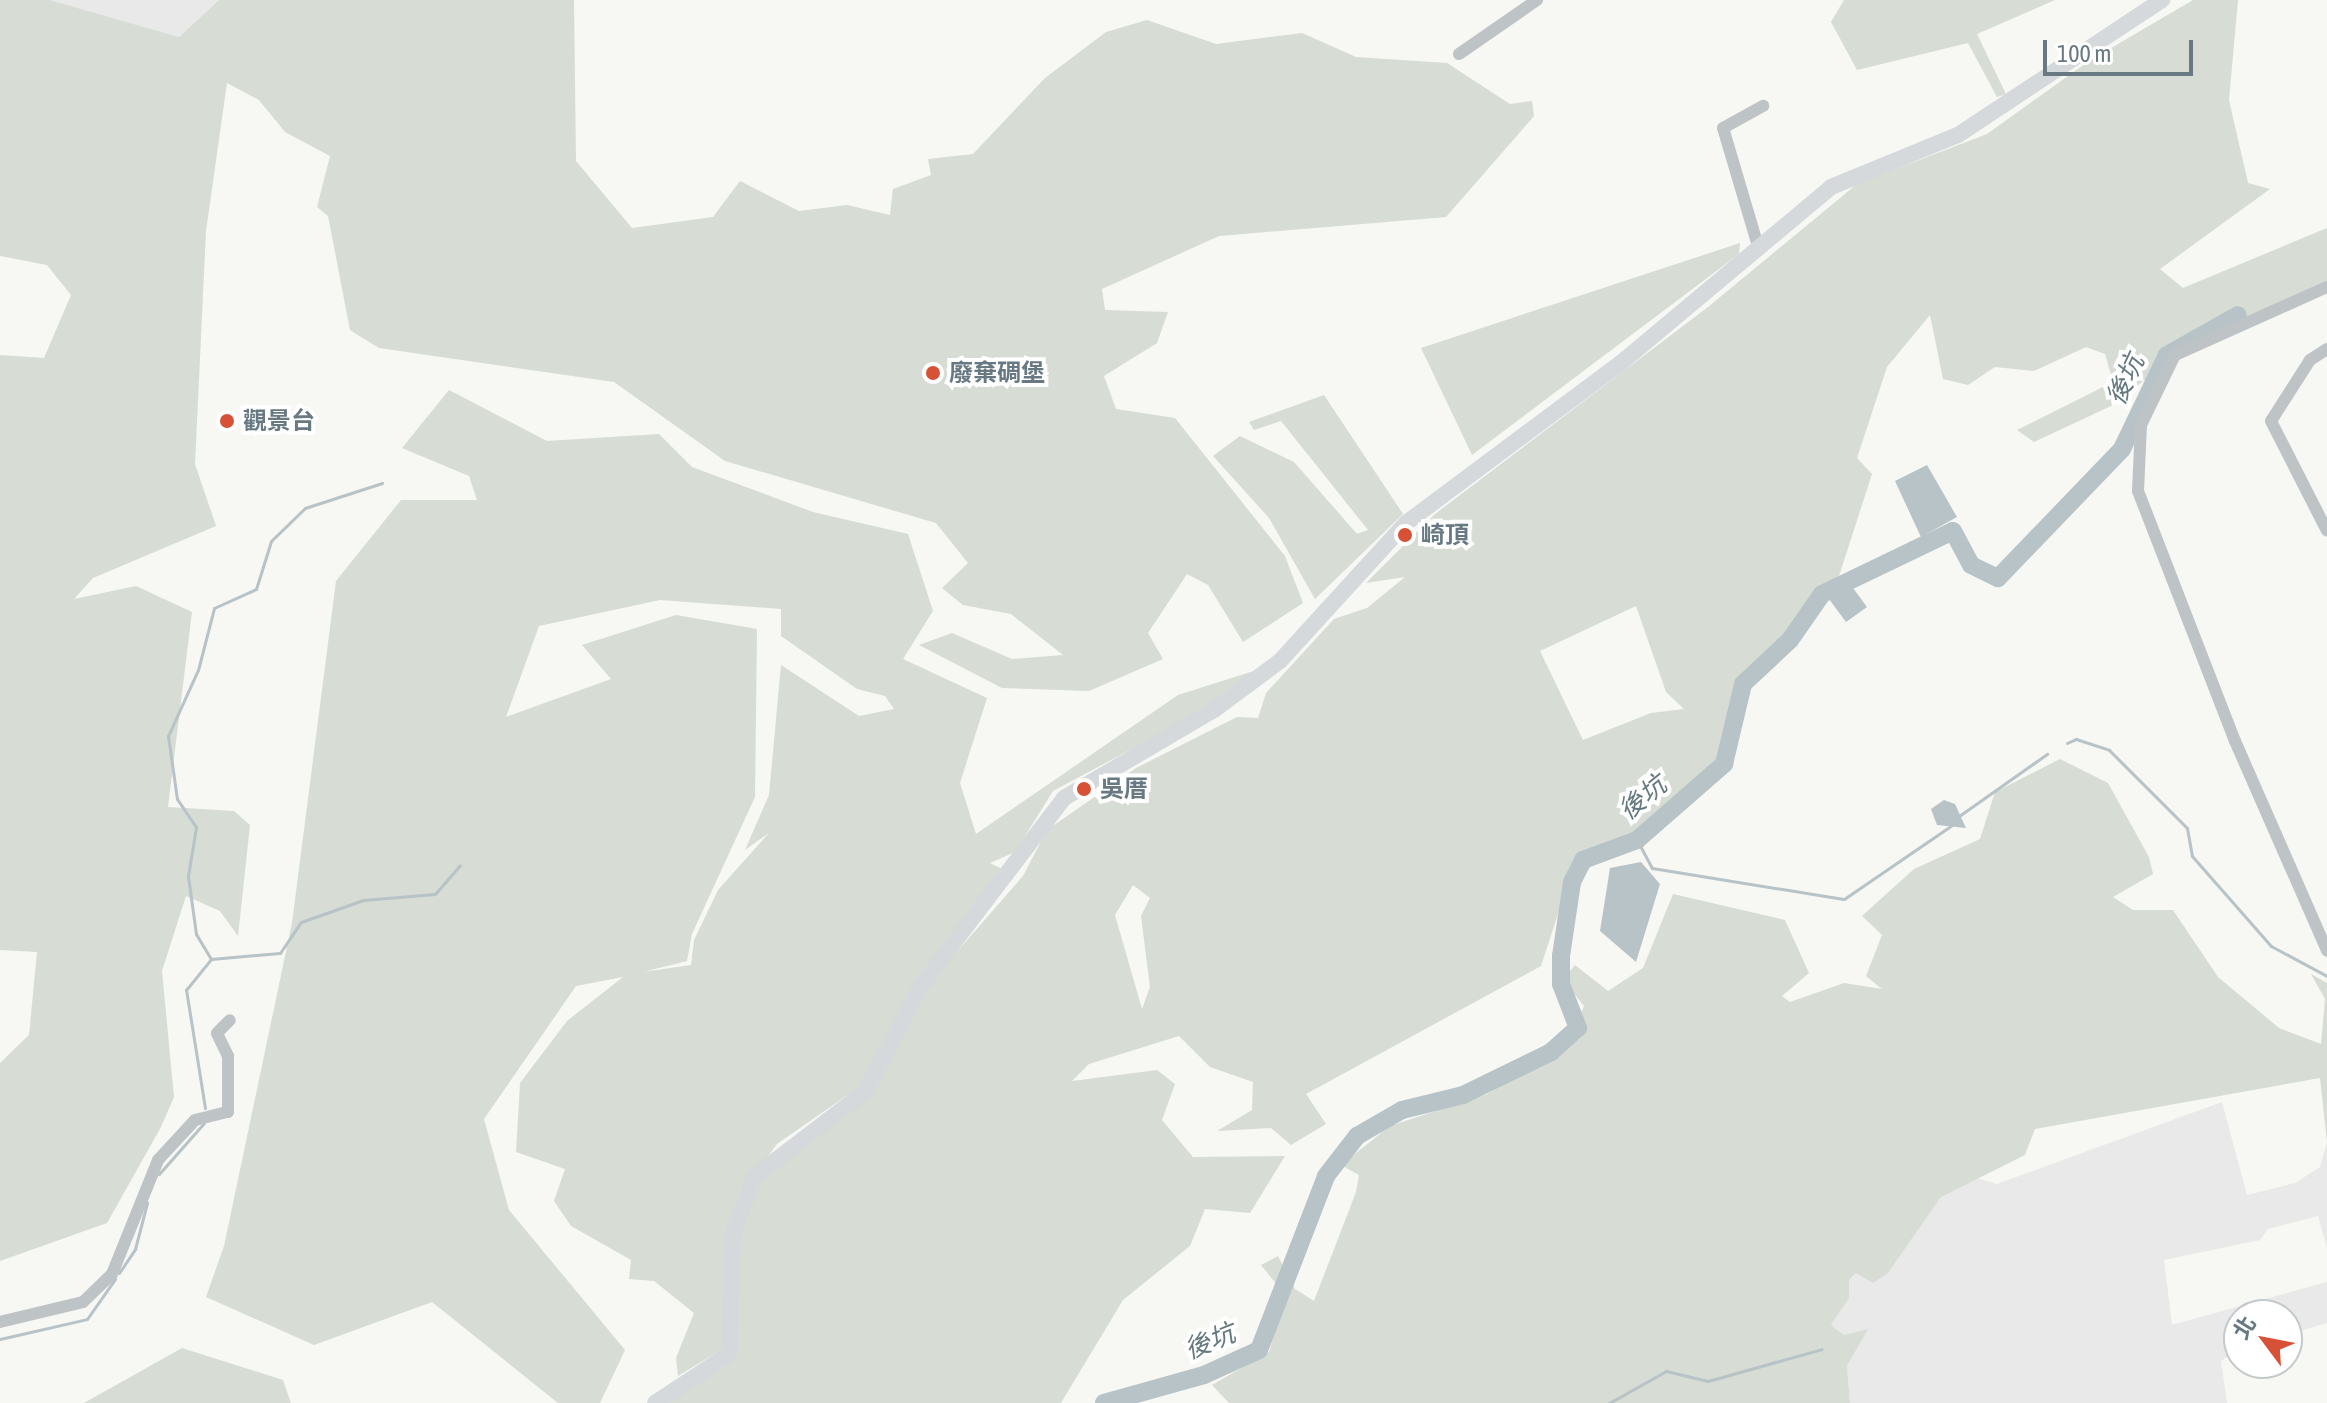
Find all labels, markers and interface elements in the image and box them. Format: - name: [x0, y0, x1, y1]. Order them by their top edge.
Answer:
- scale bar: [2047, 24, 2197, 74]
- text: 100 m: [2057, 40, 2111, 67]
- water label: 後坑: [2101, 350, 2151, 410]
- place label: 廢棄碉堡: [949, 359, 1045, 387]
- marker: 廢棄碉堡: [924, 364, 942, 382]
- place label: 觀景台: [243, 407, 315, 435]
- marker: 觀景台: [218, 412, 236, 430]
- place label: 崎頂: [1421, 521, 1469, 549]
- marker: 崎頂: [1396, 526, 1414, 544]
- water label: 後坑: [1613, 770, 1673, 826]
- place label: 吳厝: [1100, 775, 1148, 803]
- marker: 吳厝: [1075, 780, 1093, 798]
- north arrow: [2223, 1299, 2303, 1379]
- text: 北: [2227, 1311, 2261, 1344]
- water label: 後坑: [1180, 1318, 1240, 1366]

